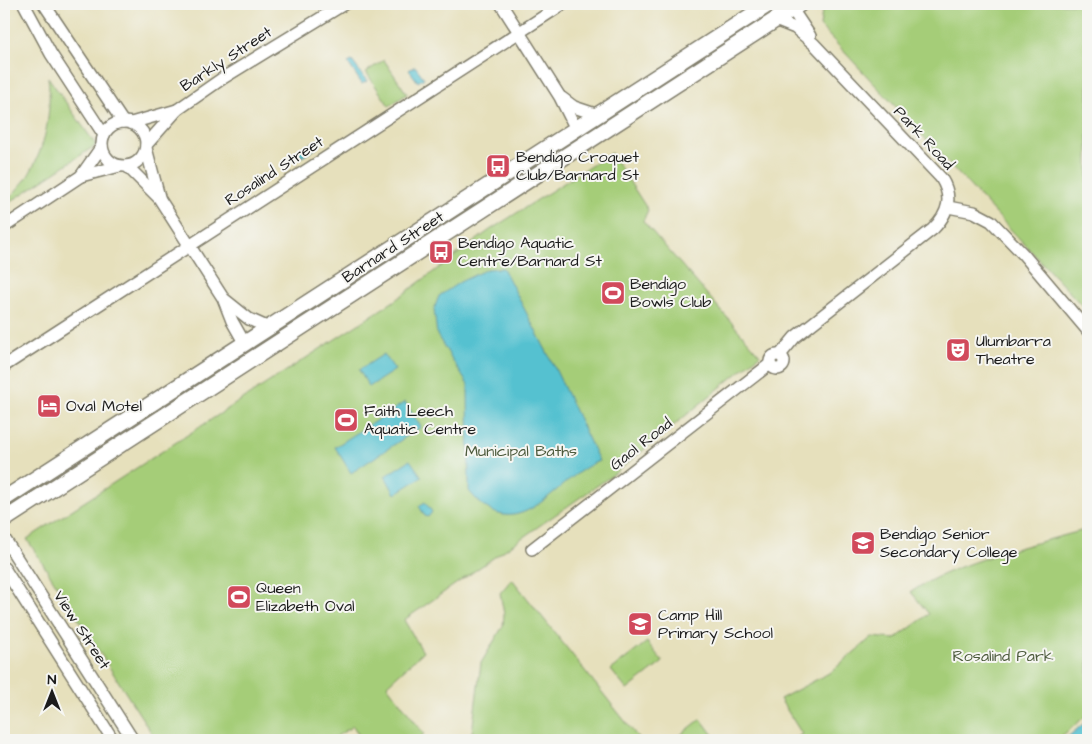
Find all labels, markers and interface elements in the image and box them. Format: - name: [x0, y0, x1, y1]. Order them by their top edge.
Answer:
- street label: Barkly Street: [176, 21, 277, 98]
- street label: Park Road: [889, 101, 959, 175]
- street label: Rosalind Street: [220, 131, 328, 211]
- place label: Bendigo Croquet Club/Barnard St: [516, 146, 639, 186]
- bus stop icon: Bendigo Croquet Club/Barnard St: [485, 153, 511, 179]
- street label: Barnard Street: [338, 206, 449, 288]
- place label: Bendigo Aquatic Centre/Barnard St: [458, 232, 602, 272]
- bus stop icon: Bendigo Aquatic Centre/Barnard St: [428, 239, 454, 265]
- place label: Bendigo Bowls Club: [630, 273, 711, 313]
- sports icon: Bendigo Bowls Club: [600, 280, 626, 306]
- place label: Ulumbarra Theatre: [976, 330, 1051, 370]
- theatre icon: Ulumbarra Theatre: [945, 337, 971, 363]
- hotel icon: Oval Motel: [36, 393, 62, 419]
- place label: Oval Motel: [66, 395, 142, 417]
- place label: Faith Leech Aquatic Centre: [364, 400, 476, 440]
- sports icon: Faith Leech Aquatic Centre: [333, 407, 359, 433]
- street label: Gaol Road: [605, 413, 677, 475]
- park label: Municipal Baths: [465, 440, 577, 462]
- place label: Bendigo Senior Secondary College: [880, 523, 1018, 564]
- school or university icon: Bendigo Senior Secondary College: [850, 530, 876, 556]
- place label: Queen Elizabeth Oval: [256, 577, 355, 617]
- sports icon: Queen Elizabeth Oval: [226, 584, 252, 610]
- street label: View Street: [48, 586, 116, 674]
- place label: Camp Hill Primary School: [658, 604, 773, 645]
- school or university icon: Camp Hill Primary School: [627, 611, 653, 637]
- park label: Rosalind Park: [952, 645, 1054, 667]
- north arrow: [28, 666, 78, 716]
- text: N: [48, 670, 57, 690]

